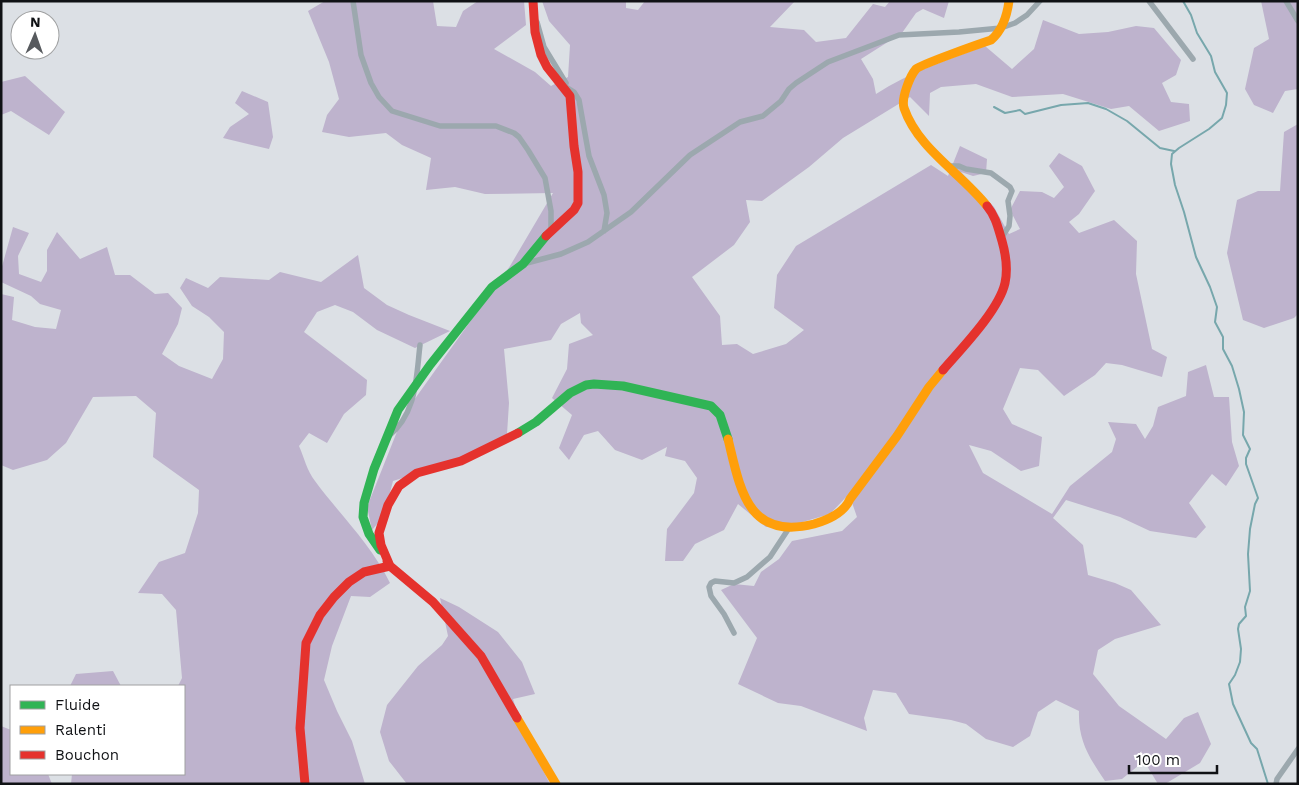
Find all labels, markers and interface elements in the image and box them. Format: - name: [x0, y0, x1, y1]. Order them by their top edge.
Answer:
- north arrow: [10, 10, 60, 60]
- text: N: [30, 14, 41, 30]
- legend: [10, 685, 185, 775]
- text: Fluide: [55, 696, 100, 714]
- text: Ralenti: [55, 721, 106, 739]
- scale bar: [1129, 742, 1216, 774]
- text: Bouchon: [55, 746, 119, 764]
- text: 100 m: [1136, 751, 1180, 769]

